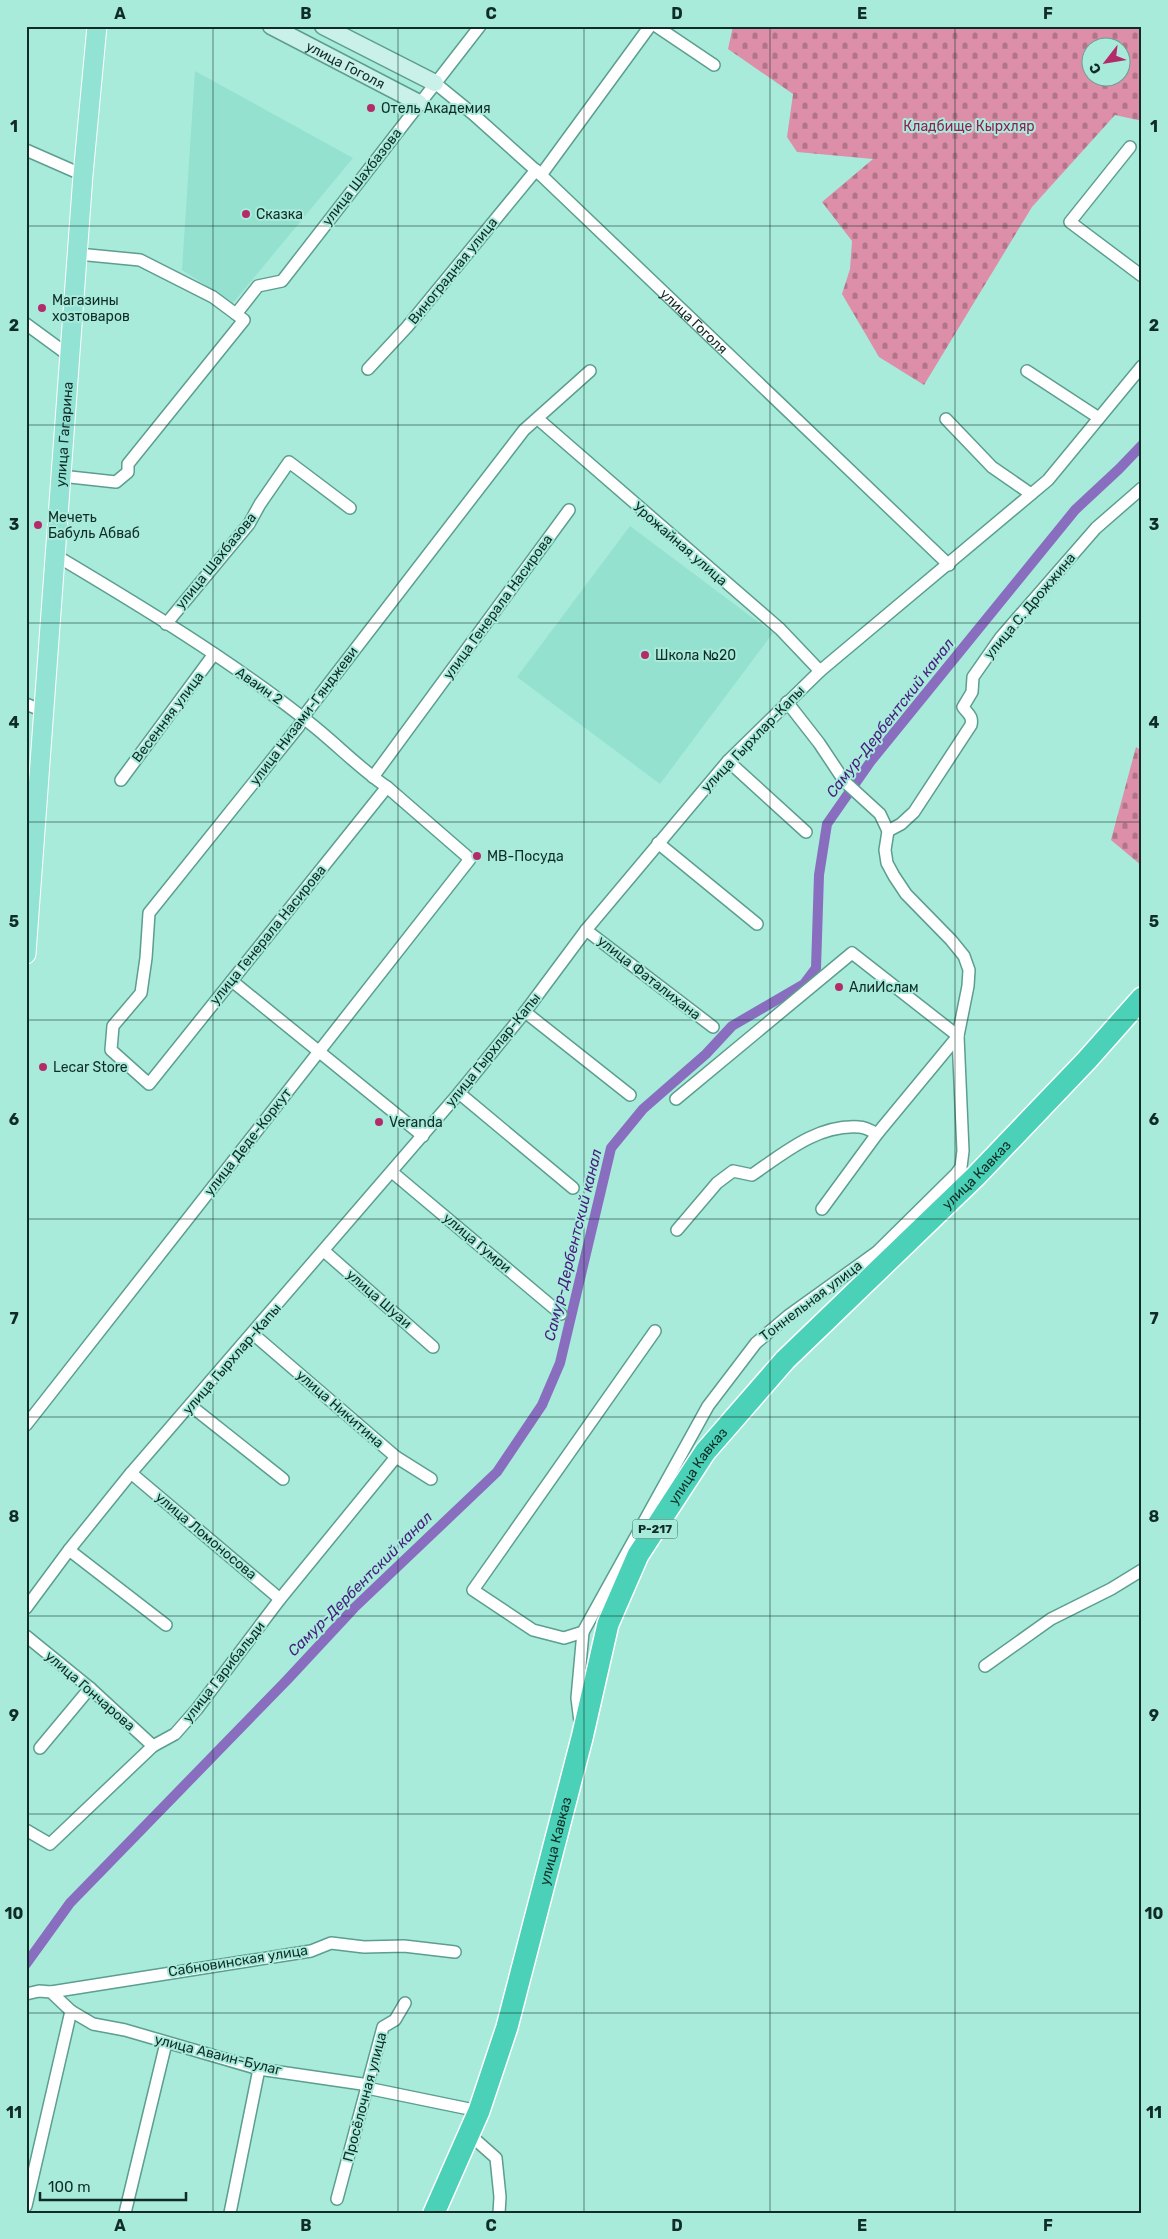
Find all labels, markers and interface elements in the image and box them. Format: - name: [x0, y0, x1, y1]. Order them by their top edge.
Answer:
- text: A: [114, 4, 126, 23]
- text: B: [300, 4, 312, 23]
- text: C: [485, 4, 497, 23]
- text: D: [671, 4, 683, 23]
- text: E: [857, 4, 867, 23]
- text: F: [1043, 4, 1053, 23]
- street label: улица Гоголя: [303, 37, 388, 92]
- north arrow: [1080, 38, 1130, 88]
- text: С: [1085, 60, 1105, 77]
- place label: Отель Академия: [381, 100, 491, 117]
- marker: Отель Академия: [365, 102, 377, 114]
- text: 1: [10, 117, 18, 136]
- text: 1: [1150, 117, 1158, 136]
- park label: Кладбище Кырхляр: [903, 118, 1035, 135]
- street label: улица Шахбазова: [319, 125, 405, 229]
- place label: Сказка: [256, 206, 303, 223]
- marker: Сказка: [240, 208, 252, 220]
- street label: Виноградная улица: [405, 214, 501, 328]
- street label: улица Гоголя: [657, 285, 731, 357]
- place label: Магазины хозтоваров: [52, 292, 130, 325]
- marker: Магазины хозтоваров: [36, 302, 48, 314]
- text: 2: [9, 316, 19, 335]
- text: 2: [1149, 316, 1159, 335]
- street label: улица Гагарина: [52, 381, 76, 488]
- street label: Урожайная улица: [629, 499, 731, 589]
- place label: Мечеть Бабуль Абваб: [48, 509, 140, 542]
- street label: улица Шахбазова: [172, 509, 260, 613]
- text: 3: [9, 515, 19, 534]
- text: 3: [1149, 515, 1159, 534]
- marker: Мечеть Бабуль Абваб: [32, 519, 44, 531]
- street label: улица Генерала Насирова: [440, 531, 556, 683]
- street label: улица С. Дрожжина: [981, 549, 1079, 663]
- water label: Самур-Дербентский канал: [822, 635, 958, 801]
- street label: улица Низами-Гянджеви: [246, 643, 362, 789]
- place label: Школа №20: [655, 647, 736, 664]
- marker: Школа №20: [639, 649, 651, 661]
- street label: Аваин 2: [232, 664, 286, 708]
- street label: Весенняя улица: [128, 668, 208, 766]
- street label: улица Гырхлар-Капы: [698, 682, 808, 796]
- text: 4: [9, 713, 20, 732]
- text: 4: [1149, 713, 1160, 732]
- place label: МВ-Посуда: [487, 848, 564, 865]
- marker: МВ-Посуда: [471, 850, 483, 862]
- street label: улица Генерала Насирова: [206, 862, 330, 1008]
- text: 5: [9, 912, 19, 931]
- text: 5: [1149, 912, 1159, 931]
- street label: улица Фаталихана: [594, 932, 704, 1024]
- place label: АлиИслам: [849, 979, 919, 996]
- marker: АлиИслам: [833, 981, 845, 993]
- street label: улица Гырхлар-Капы: [442, 990, 544, 1110]
- place label: Lecar Store: [53, 1059, 128, 1076]
- marker: Lecar Store: [37, 1061, 49, 1073]
- street label: улица Деде-Коркут: [201, 1085, 295, 1199]
- text: 6: [9, 1110, 19, 1129]
- text: 6: [1149, 1110, 1159, 1129]
- place label: Veranda: [389, 1114, 443, 1131]
- marker: Veranda: [373, 1116, 385, 1128]
- street label: улица Кавказ: [938, 1136, 1014, 1213]
- water label: Самур-Дербентский канал: [540, 1147, 606, 1343]
- street label: улица Гумри: [439, 1209, 515, 1277]
- street label: Тоннельная улица: [756, 1257, 866, 1345]
- street label: улица Шуаи: [343, 1266, 415, 1332]
- street label: улица Гырхлар-Капы: [179, 1300, 285, 1418]
- text: 7: [9, 1309, 19, 1328]
- text: 7: [1149, 1309, 1159, 1328]
- street label: улица Никитина: [293, 1366, 387, 1452]
- street label: улица Кавказ: [665, 1424, 731, 1508]
- street label: улица Ломоносова: [152, 1489, 260, 1583]
- text: 8: [9, 1507, 20, 1526]
- text: 8: [1149, 1507, 1160, 1526]
- water label: Самур-Дербентский канал: [284, 1508, 436, 1660]
- road number: Р-217: [632, 1520, 678, 1538]
- street label: улица Гарибальди: [179, 1618, 269, 1726]
- street label: улица Гончарова: [42, 1647, 138, 1735]
- text: 9: [9, 1706, 19, 1725]
- text: 9: [1149, 1706, 1159, 1725]
- street label: улица Кавказ: [536, 1795, 575, 1887]
- text: 10: [5, 1904, 24, 1923]
- text: 10: [1145, 1904, 1164, 1923]
- street label: Сабновинская улица: [167, 1942, 309, 1980]
- street label: Просёлочная улица: [340, 2030, 390, 2164]
- street label: улица Аваин-Булаг: [153, 2031, 283, 2079]
- text: 11: [6, 2103, 22, 2122]
- text: 11: [1146, 2103, 1162, 2122]
- scale bar: [40, 2169, 186, 2201]
- text: 100 m: [48, 2178, 90, 2196]
- text: A: [114, 2216, 126, 2235]
- text: B: [300, 2216, 312, 2235]
- text: C: [485, 2216, 497, 2235]
- text: D: [671, 2216, 683, 2235]
- text: E: [857, 2216, 867, 2235]
- text: F: [1043, 2216, 1053, 2235]

